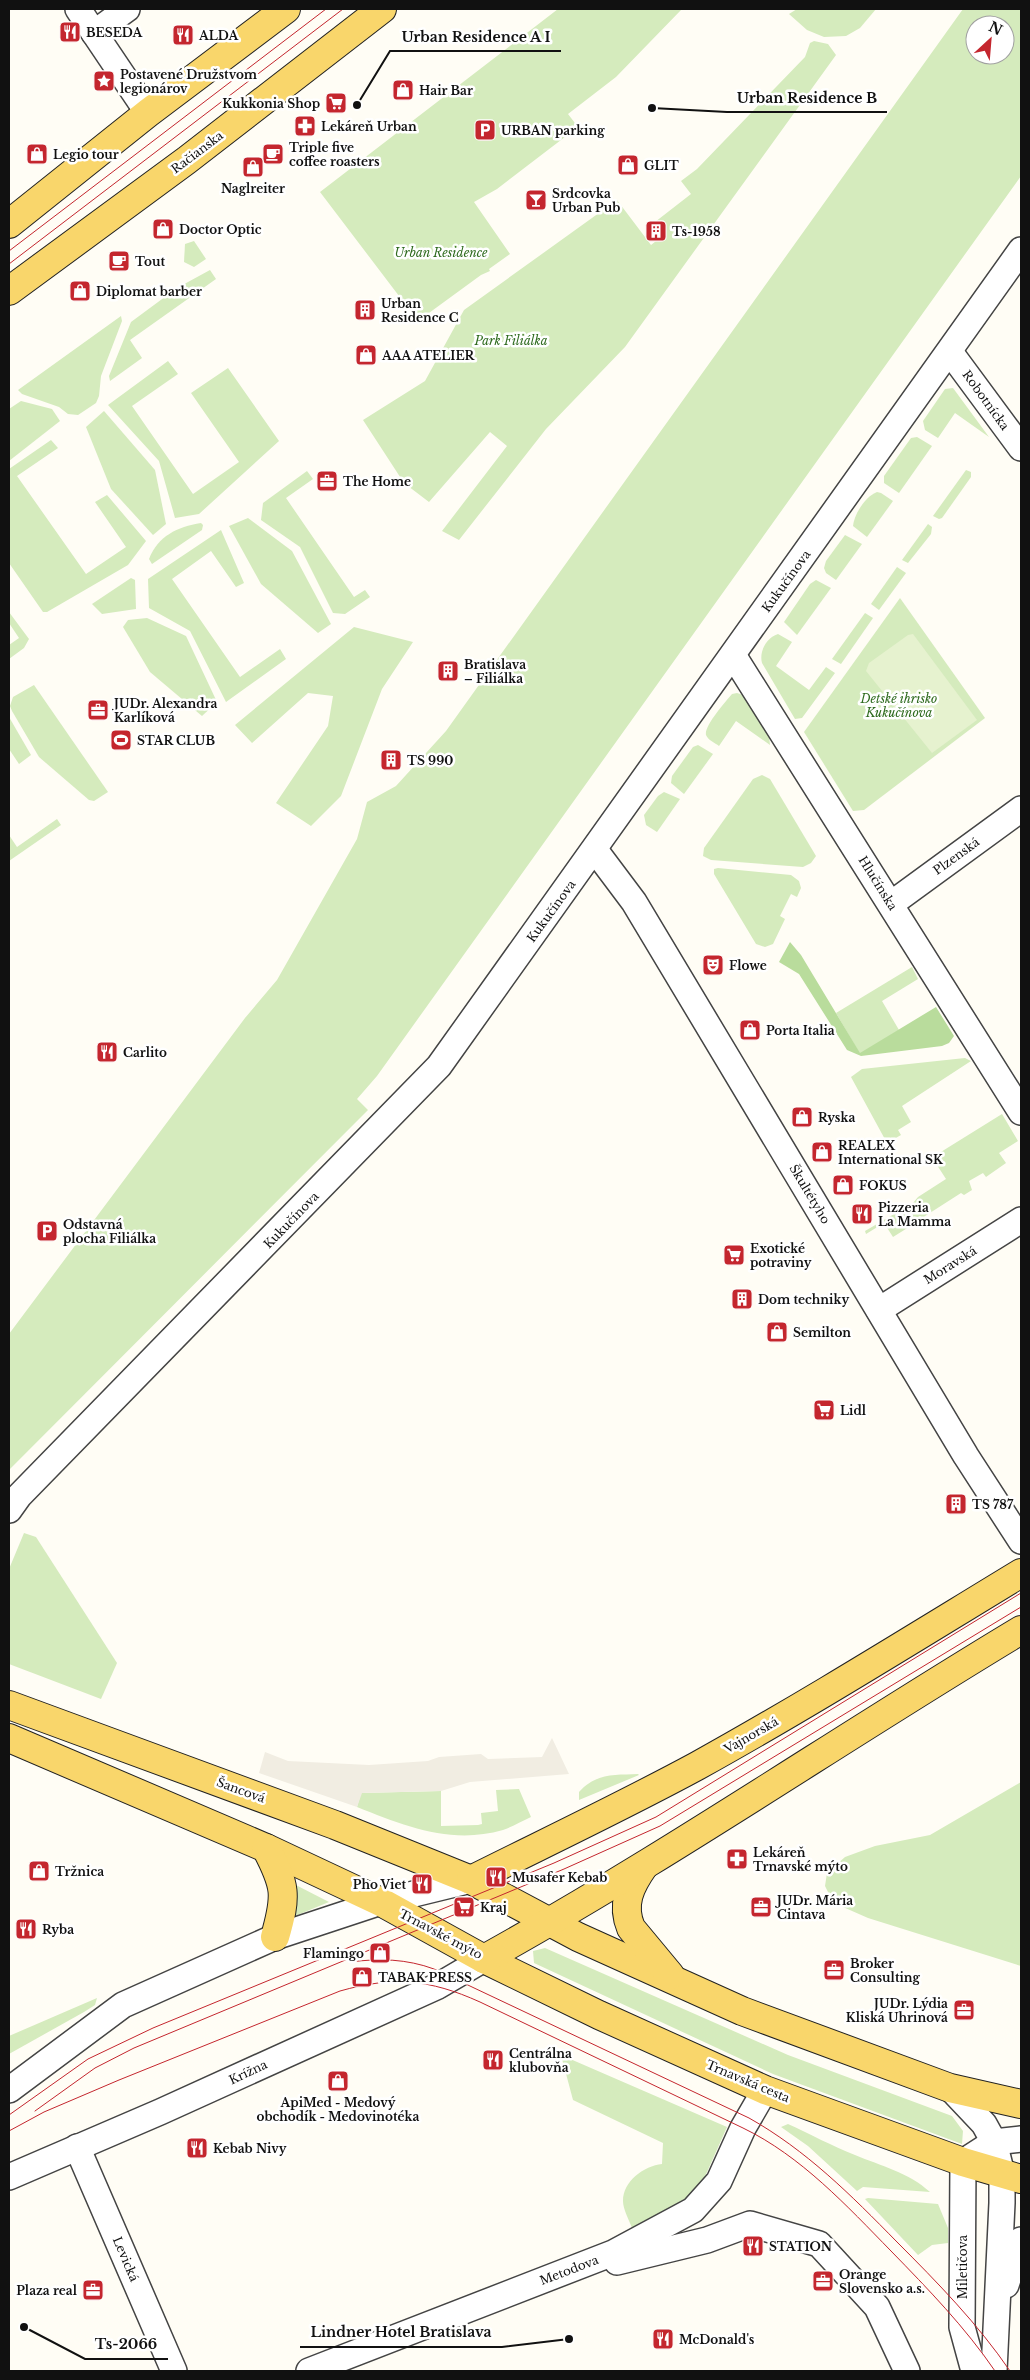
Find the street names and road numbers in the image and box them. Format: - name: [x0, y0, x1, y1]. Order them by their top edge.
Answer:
- street label: Račianska: [168, 127, 226, 176]
- street label: Robotnícka: [959, 367, 1013, 433]
- street label: Kukučínova: [758, 547, 814, 615]
- street label: Plzenská: [930, 834, 982, 878]
- street label: Hlučínska: [855, 853, 901, 913]
- street label: Kukučínova: [523, 877, 579, 945]
- street label: Škultétyho: [786, 1161, 835, 1227]
- street label: Kukučínova: [260, 1188, 322, 1251]
- street label: Moravská: [921, 1243, 979, 1287]
- street label: Vajnorská: [720, 1713, 781, 1757]
- street label: Šancová: [215, 1773, 268, 1806]
- street label: Trnavské mýto: [397, 1906, 485, 1962]
- street label: Krížna: [226, 2056, 270, 2087]
- street label: Trnavská cesta: [704, 2057, 792, 2105]
- street label: Levická: [110, 2234, 142, 2284]
- street label: Miletičova: [955, 2234, 970, 2299]
- street label: Metodova: [538, 2252, 601, 2288]

